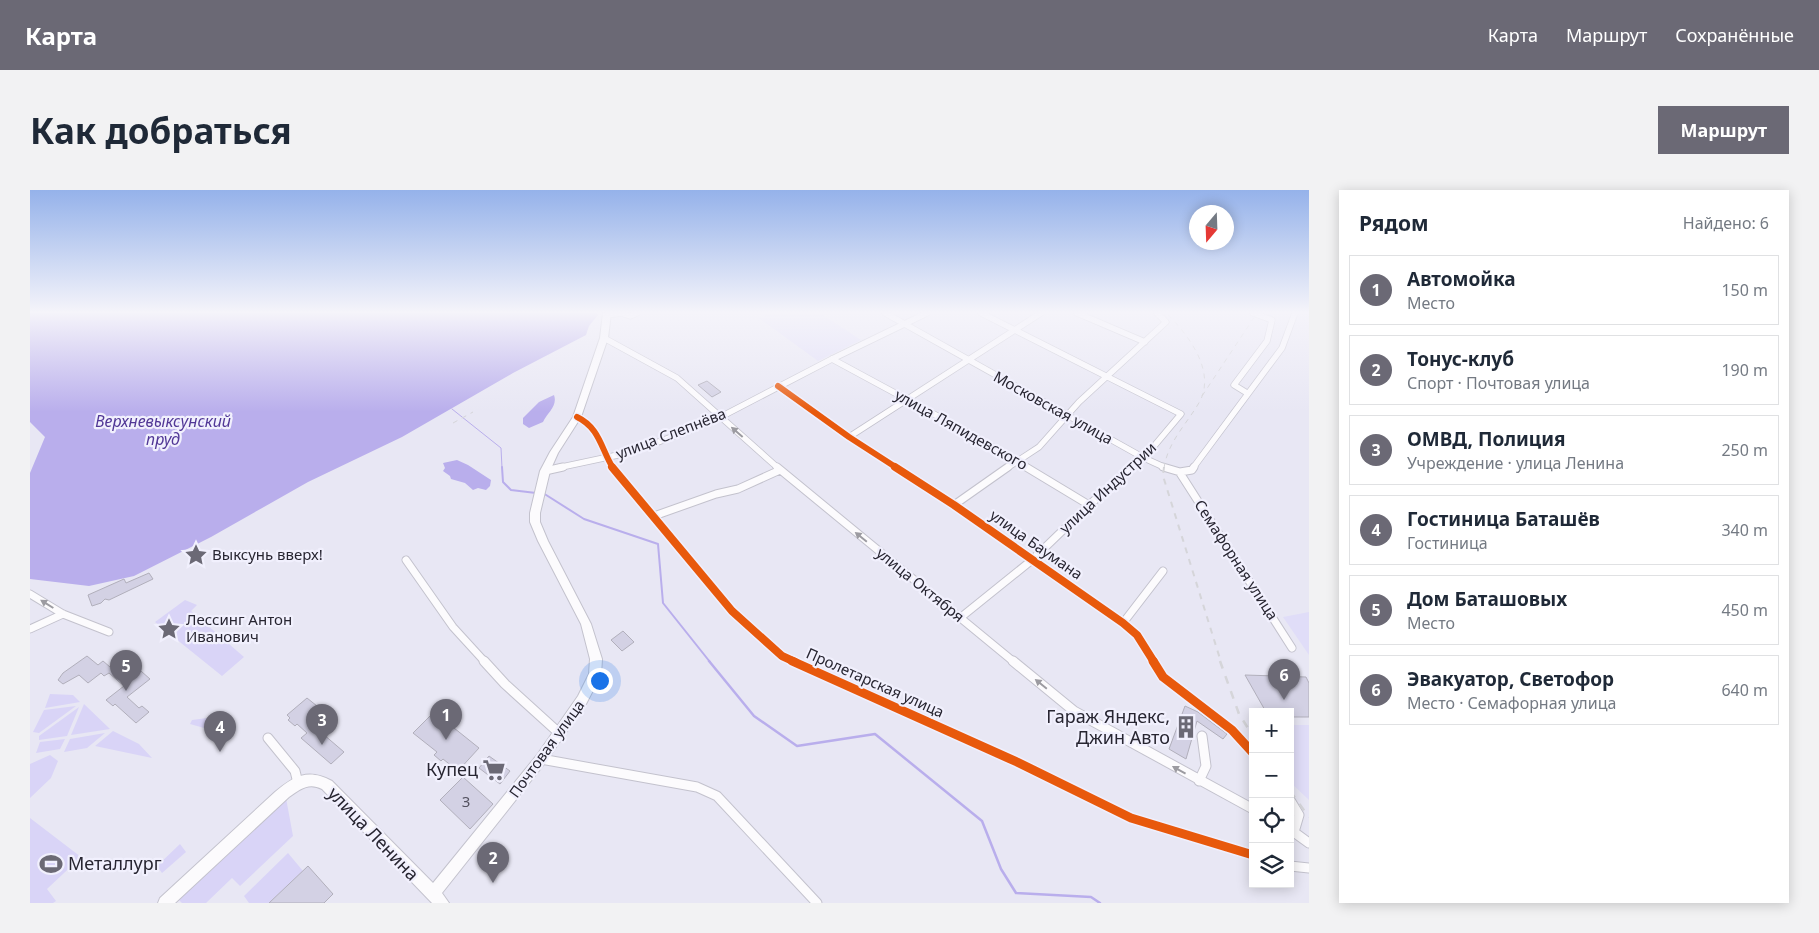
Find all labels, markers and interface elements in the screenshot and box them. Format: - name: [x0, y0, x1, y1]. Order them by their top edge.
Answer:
- text: Карта: [25, 19, 97, 52]
- text: Карта: [1488, 23, 1538, 47]
- text: Маршрут: [1566, 23, 1647, 47]
- text: Сохранённые: [1675, 23, 1794, 47]
- button: Маршрут: [1658, 106, 1789, 154]
- text: Как добраться: [30, 107, 292, 154]
- north arrow: [1189, 205, 1234, 250]
- text: Рядом: [1359, 209, 1429, 237]
- text: Найдено: 6: [1683, 212, 1769, 234]
- text: Автомойка: [1407, 266, 1516, 292]
- text: 1: [1371, 279, 1381, 301]
- text: 150 m: [1721, 279, 1768, 301]
- text: Место: [1407, 292, 1455, 314]
- text: Тонус-клуб: [1407, 346, 1514, 372]
- text: 2: [1371, 359, 1381, 381]
- text: 190 m: [1721, 359, 1768, 381]
- street label: Московская улица: [990, 366, 1117, 448]
- text: Спорт · Почтовая улица: [1407, 372, 1590, 394]
- street label: улица Ляпидевского: [891, 384, 1032, 474]
- street label: улица Слепнёва: [613, 403, 729, 463]
- water label: Верхневыксунский пруд: [95, 410, 231, 450]
- text: ОМВД, Полиция: [1407, 426, 1566, 452]
- one-way arrow: [731, 427, 743, 438]
- street label: улица Индустрии: [1055, 437, 1160, 537]
- text: 3: [1371, 439, 1381, 461]
- text: 250 m: [1721, 439, 1768, 461]
- text: Учреждение · улица Ленина: [1407, 452, 1624, 474]
- street label: Семафорная улица: [1190, 496, 1283, 623]
- street label: улица Баумана: [986, 505, 1087, 584]
- text: Гостиница Баташёв: [1407, 506, 1600, 532]
- text: 4: [1371, 519, 1381, 541]
- text: 340 m: [1721, 519, 1768, 541]
- one-way arrow: [855, 531, 868, 542]
- text: Гостиница: [1407, 532, 1488, 554]
- place icon: Выксунь вверх!: [183, 542, 209, 568]
- street label: улица Октября: [872, 542, 969, 626]
- place label: Выксунь вверх!: [212, 544, 323, 564]
- text: Дом Баташовых: [1407, 586, 1567, 612]
- one-way arrow: [40, 599, 53, 608]
- text: 5: [1371, 599, 1381, 621]
- text: 450 m: [1721, 599, 1768, 621]
- place label: Лессинг Антон Иванович: [186, 609, 292, 646]
- text: Место: [1407, 612, 1455, 634]
- place icon: Лессинг Антон Иванович: [156, 616, 182, 642]
- street label: Пролетарская улица: [803, 643, 947, 721]
- pin: 5: [110, 650, 142, 691]
- pin: 6: [1268, 659, 1300, 700]
- text: Эвакуатор, Светофор: [1407, 666, 1614, 692]
- your location: [587, 668, 613, 694]
- one-way arrow: [1035, 679, 1048, 690]
- text: 6: [1371, 679, 1381, 701]
- text: 640 m: [1721, 679, 1768, 701]
- text: Место · Семафорная улица: [1407, 692, 1616, 714]
- street label: Почтовая улица: [504, 696, 588, 801]
- pin: 1: [430, 699, 462, 740]
- pin: 3: [306, 704, 338, 745]
- place label: Гараж Яндекс, Джин Авто: [1046, 704, 1170, 749]
- map controls: [1249, 708, 1294, 888]
- button: +: [1249, 708, 1294, 753]
- pin: 4: [204, 711, 236, 752]
- building icon: Гараж Яндекс, Джин Авто: [1173, 714, 1199, 740]
- button: −: [1249, 753, 1294, 798]
- place label: Купец: [426, 757, 478, 781]
- supermarket icon: Купец: [481, 757, 507, 783]
- one-way arrow: [1172, 765, 1185, 774]
- street label: улица Ленина: [323, 781, 425, 885]
- house number: 3: [462, 791, 470, 811]
- button: locate: [1249, 798, 1294, 843]
- pin: 2: [477, 842, 509, 883]
- button: layers: [1249, 843, 1294, 888]
- sports icon: Металлург: [38, 851, 64, 877]
- place label: Металлург: [68, 851, 162, 875]

